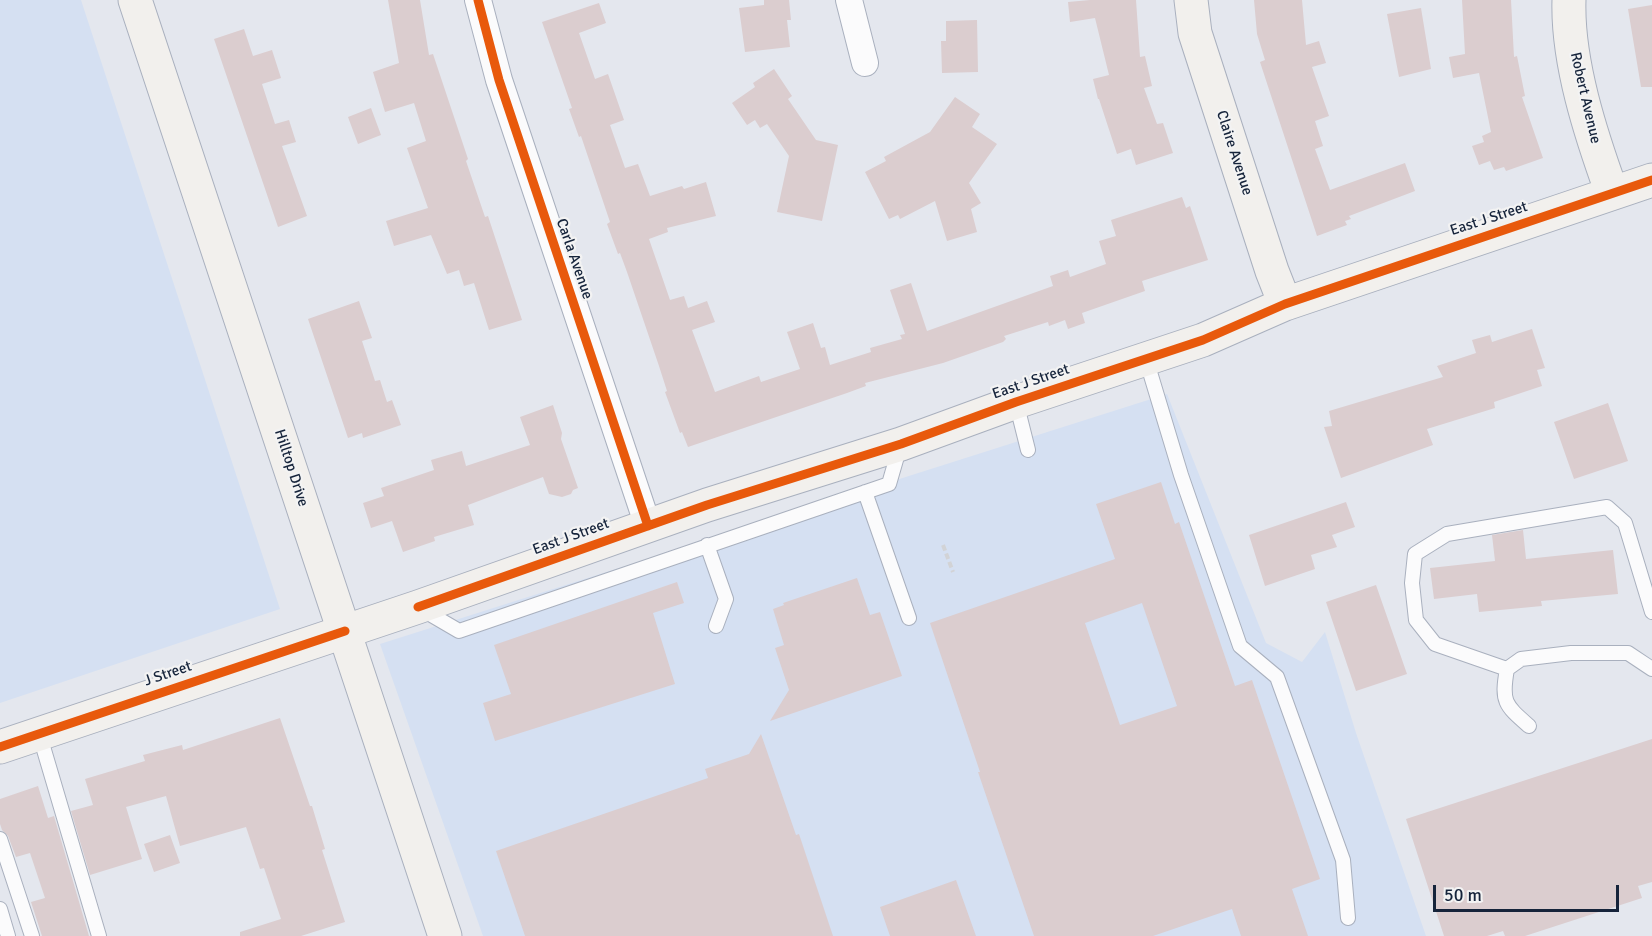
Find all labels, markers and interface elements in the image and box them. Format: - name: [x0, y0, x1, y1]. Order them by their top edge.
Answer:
- street label: Robert Avenue: [1566, 51, 1604, 145]
- street label: Claire Avenue: [1212, 108, 1256, 198]
- street label: East J Street: [1448, 198, 1530, 240]
- street label: Carla Avenue: [552, 216, 596, 302]
- street label: East J Street: [990, 360, 1072, 404]
- street label: Hilltop Drive: [270, 427, 312, 509]
- street label: East J Street: [530, 515, 612, 559]
- street label: J Street: [142, 657, 194, 691]
- scale bar: [1436, 873, 1622, 911]
- text: 50 m: [1444, 884, 1482, 906]

